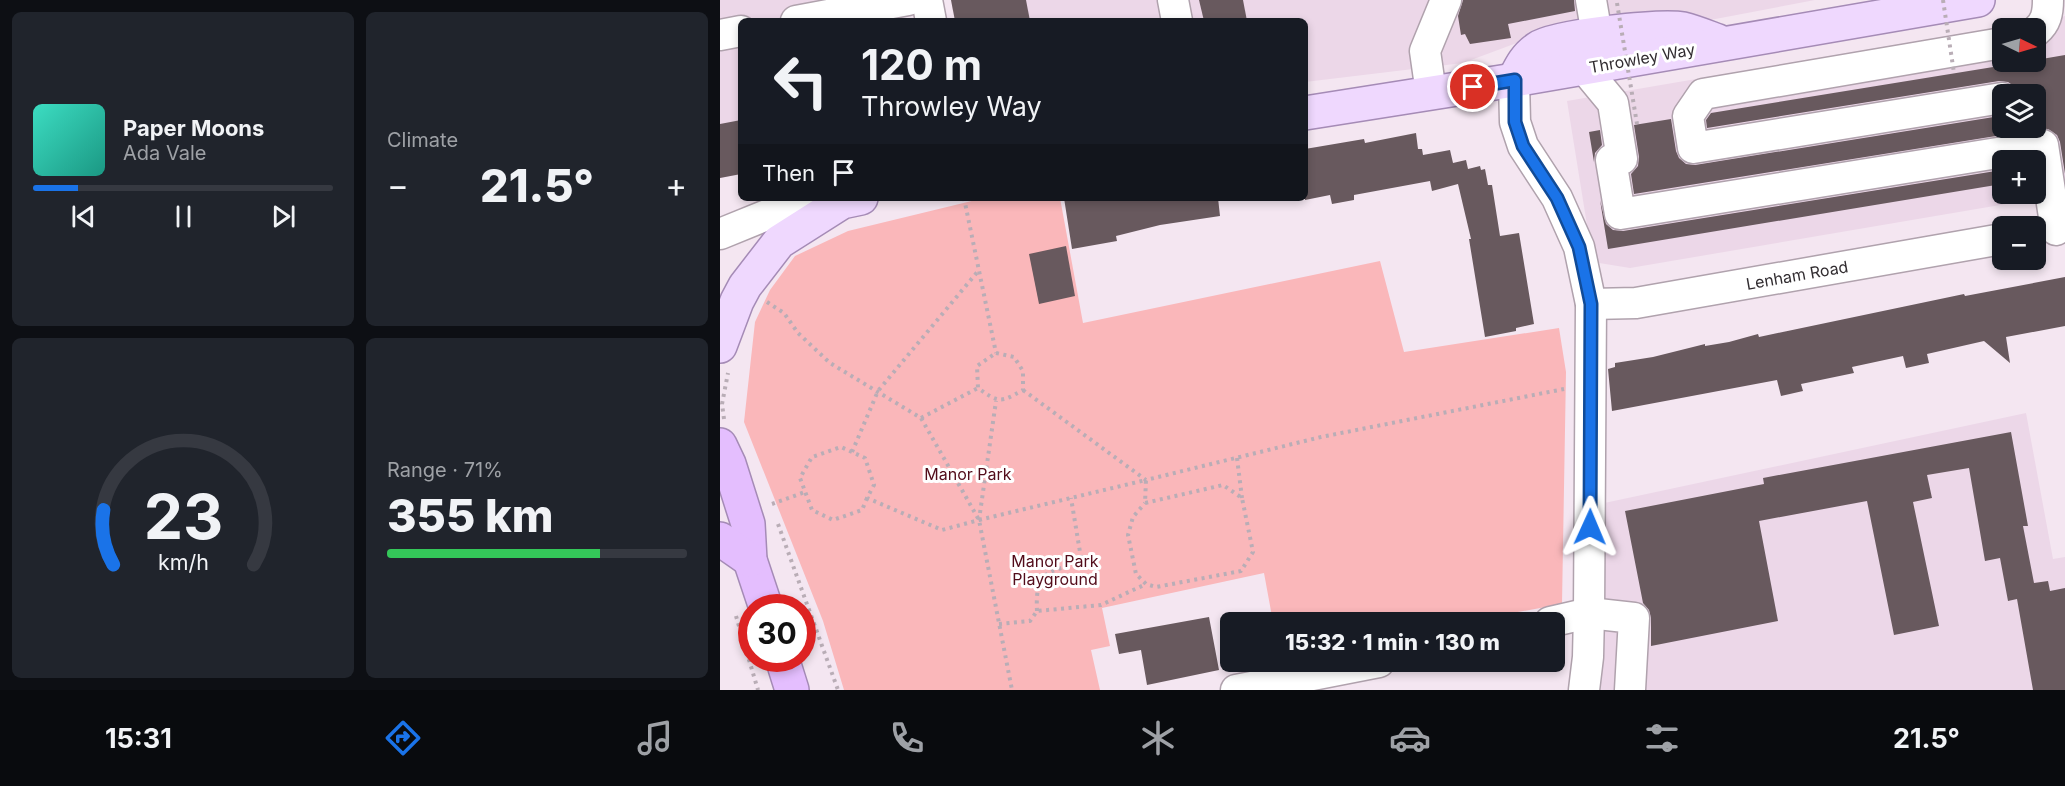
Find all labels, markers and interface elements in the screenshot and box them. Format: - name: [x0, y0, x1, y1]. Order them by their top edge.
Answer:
- north arrow: [1992, 18, 2046, 72]
- map controls: [1992, 18, 2046, 270]
- text: 120 m: [861, 39, 982, 90]
- street label: Throwley Way: [1588, 39, 1696, 77]
- icon: left: [762, 42, 840, 120]
- pin: [1447, 61, 1498, 112]
- icon: arrive: [1456, 70, 1489, 103]
- button: layers: [1992, 84, 2046, 138]
- text: Throwley Way: [861, 90, 1042, 123]
- text: Paper Moons: [123, 115, 264, 141]
- text: Climate: [387, 128, 458, 152]
- text: Ada Vale: [123, 141, 206, 165]
- button: +: [1992, 150, 2046, 204]
- icon: arrive: [827, 156, 860, 189]
- text: 21.5°: [480, 158, 594, 213]
- text: Then: [762, 160, 815, 186]
- text: −: [387, 165, 409, 205]
- text: +: [665, 165, 687, 205]
- icon: previous: [67, 200, 100, 233]
- icon: pause: [167, 200, 200, 233]
- icon: next: [267, 200, 300, 233]
- button: −: [1992, 216, 2046, 270]
- street label: Lenham Road: [1744, 256, 1850, 294]
- text: Range · 71%: [387, 458, 503, 482]
- park label: Manor Park: [924, 464, 1012, 484]
- text: 23: [143, 479, 223, 554]
- text: 355 km: [387, 488, 553, 543]
- position arrow: [1558, 495, 1622, 559]
- text: km/h: [158, 549, 208, 575]
- park label: Manor Park Playground: [1011, 551, 1099, 589]
- speed limit sign: 30: [738, 594, 816, 672]
- text: 15:32 · 1 min · 130 m: [1285, 629, 1500, 655]
- icon: directions: [382, 717, 424, 759]
- icon: music: [634, 717, 676, 759]
- icon: phone: [886, 717, 928, 759]
- icon: climate: [1137, 717, 1179, 759]
- icon: car: [1389, 717, 1431, 759]
- icon: filters: [1641, 717, 1683, 759]
- text: 15:31: [105, 722, 172, 755]
- text: 21.5°: [1893, 722, 1960, 755]

